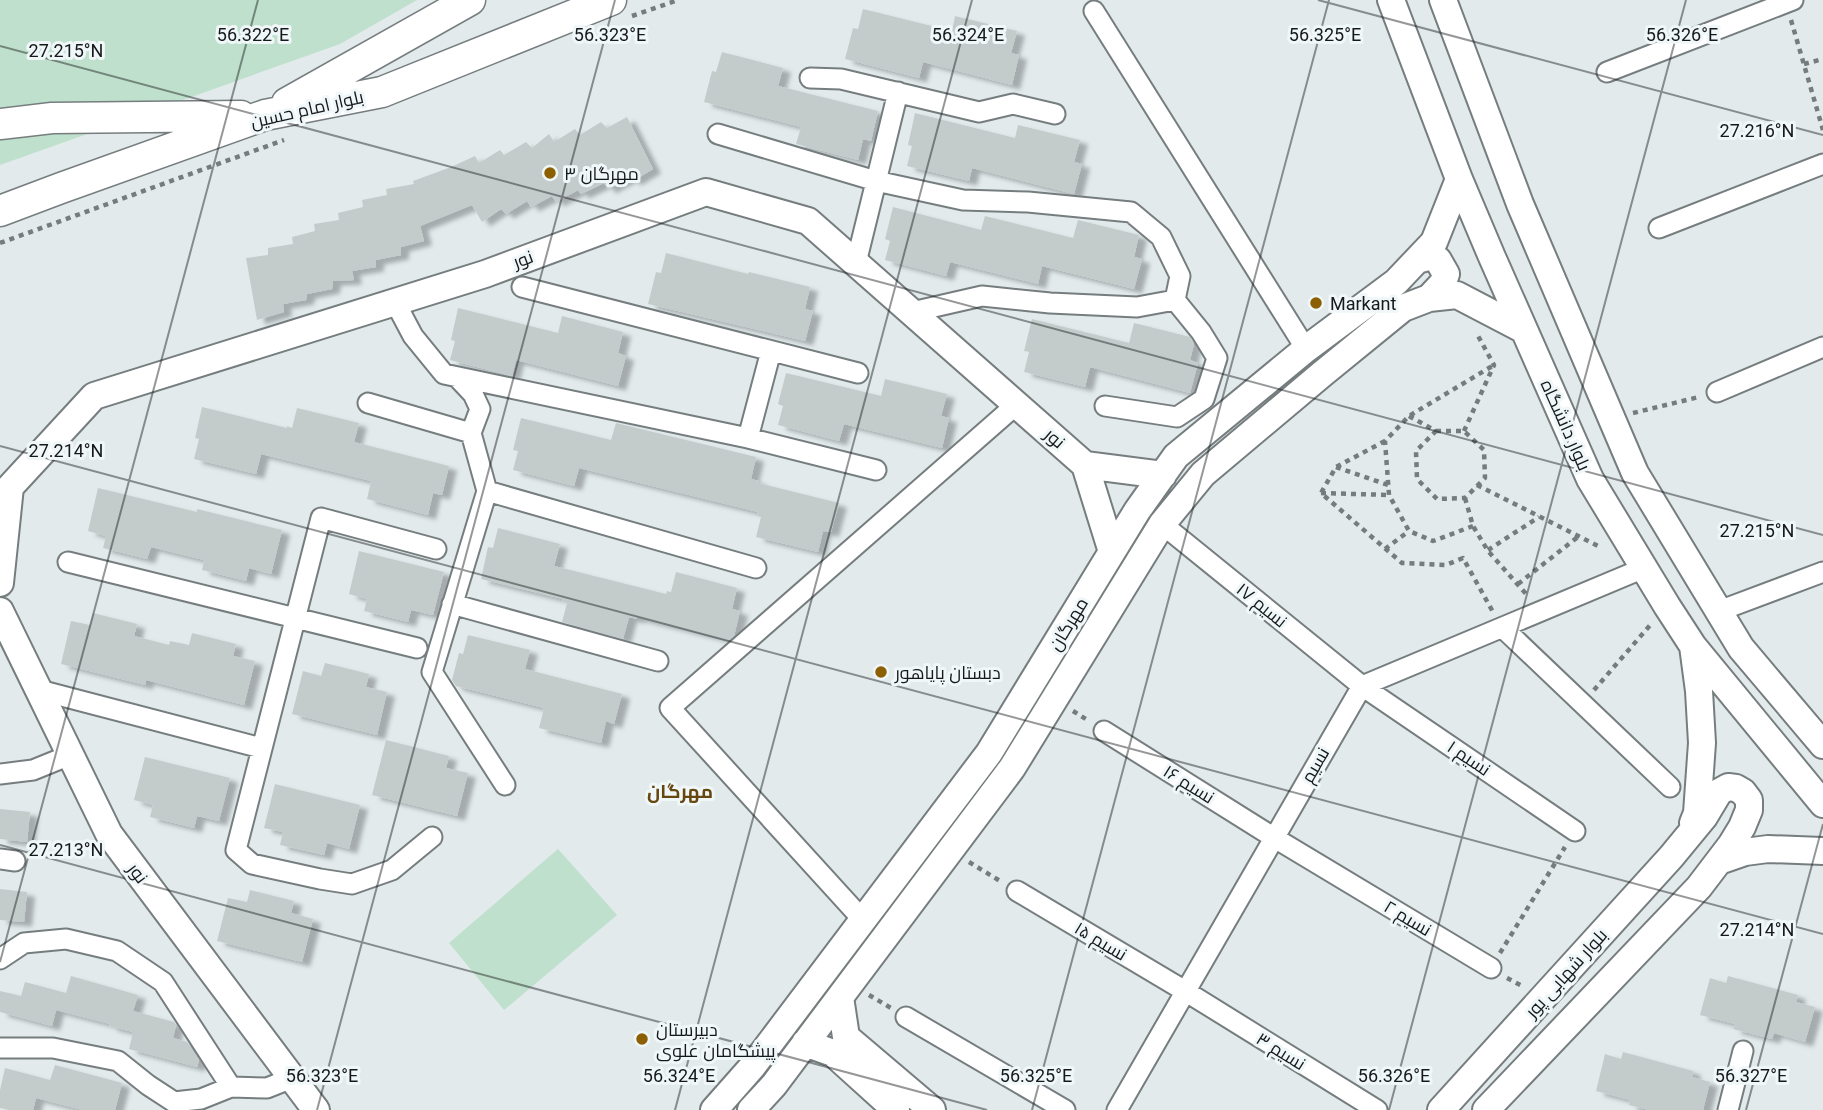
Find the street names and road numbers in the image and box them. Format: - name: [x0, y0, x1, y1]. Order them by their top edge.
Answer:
- street label: بلوار امام حسین: [248, 86, 366, 134]
- street label: نور: [509, 246, 536, 274]
- street label: بلوار دانشگاه: [1536, 376, 1595, 474]
- street label: نور: [1039, 423, 1069, 453]
- street label: نسیم ۱۷: [1231, 578, 1291, 633]
- street label: مهرگان: [1044, 594, 1093, 655]
- street label: نسیم ۱: [1442, 736, 1495, 782]
- street label: نسیم: [1297, 744, 1335, 787]
- street label: نسیم ۱۶: [1159, 760, 1218, 809]
- street label: نور: [122, 858, 152, 888]
- street label: نسیم ۲: [1380, 896, 1435, 942]
- street label: نسیم ۱۵: [1070, 917, 1131, 966]
- street label: بلوار شهابی پور: [1520, 924, 1613, 1024]
- street label: نسیم ۳: [1251, 1028, 1309, 1076]

